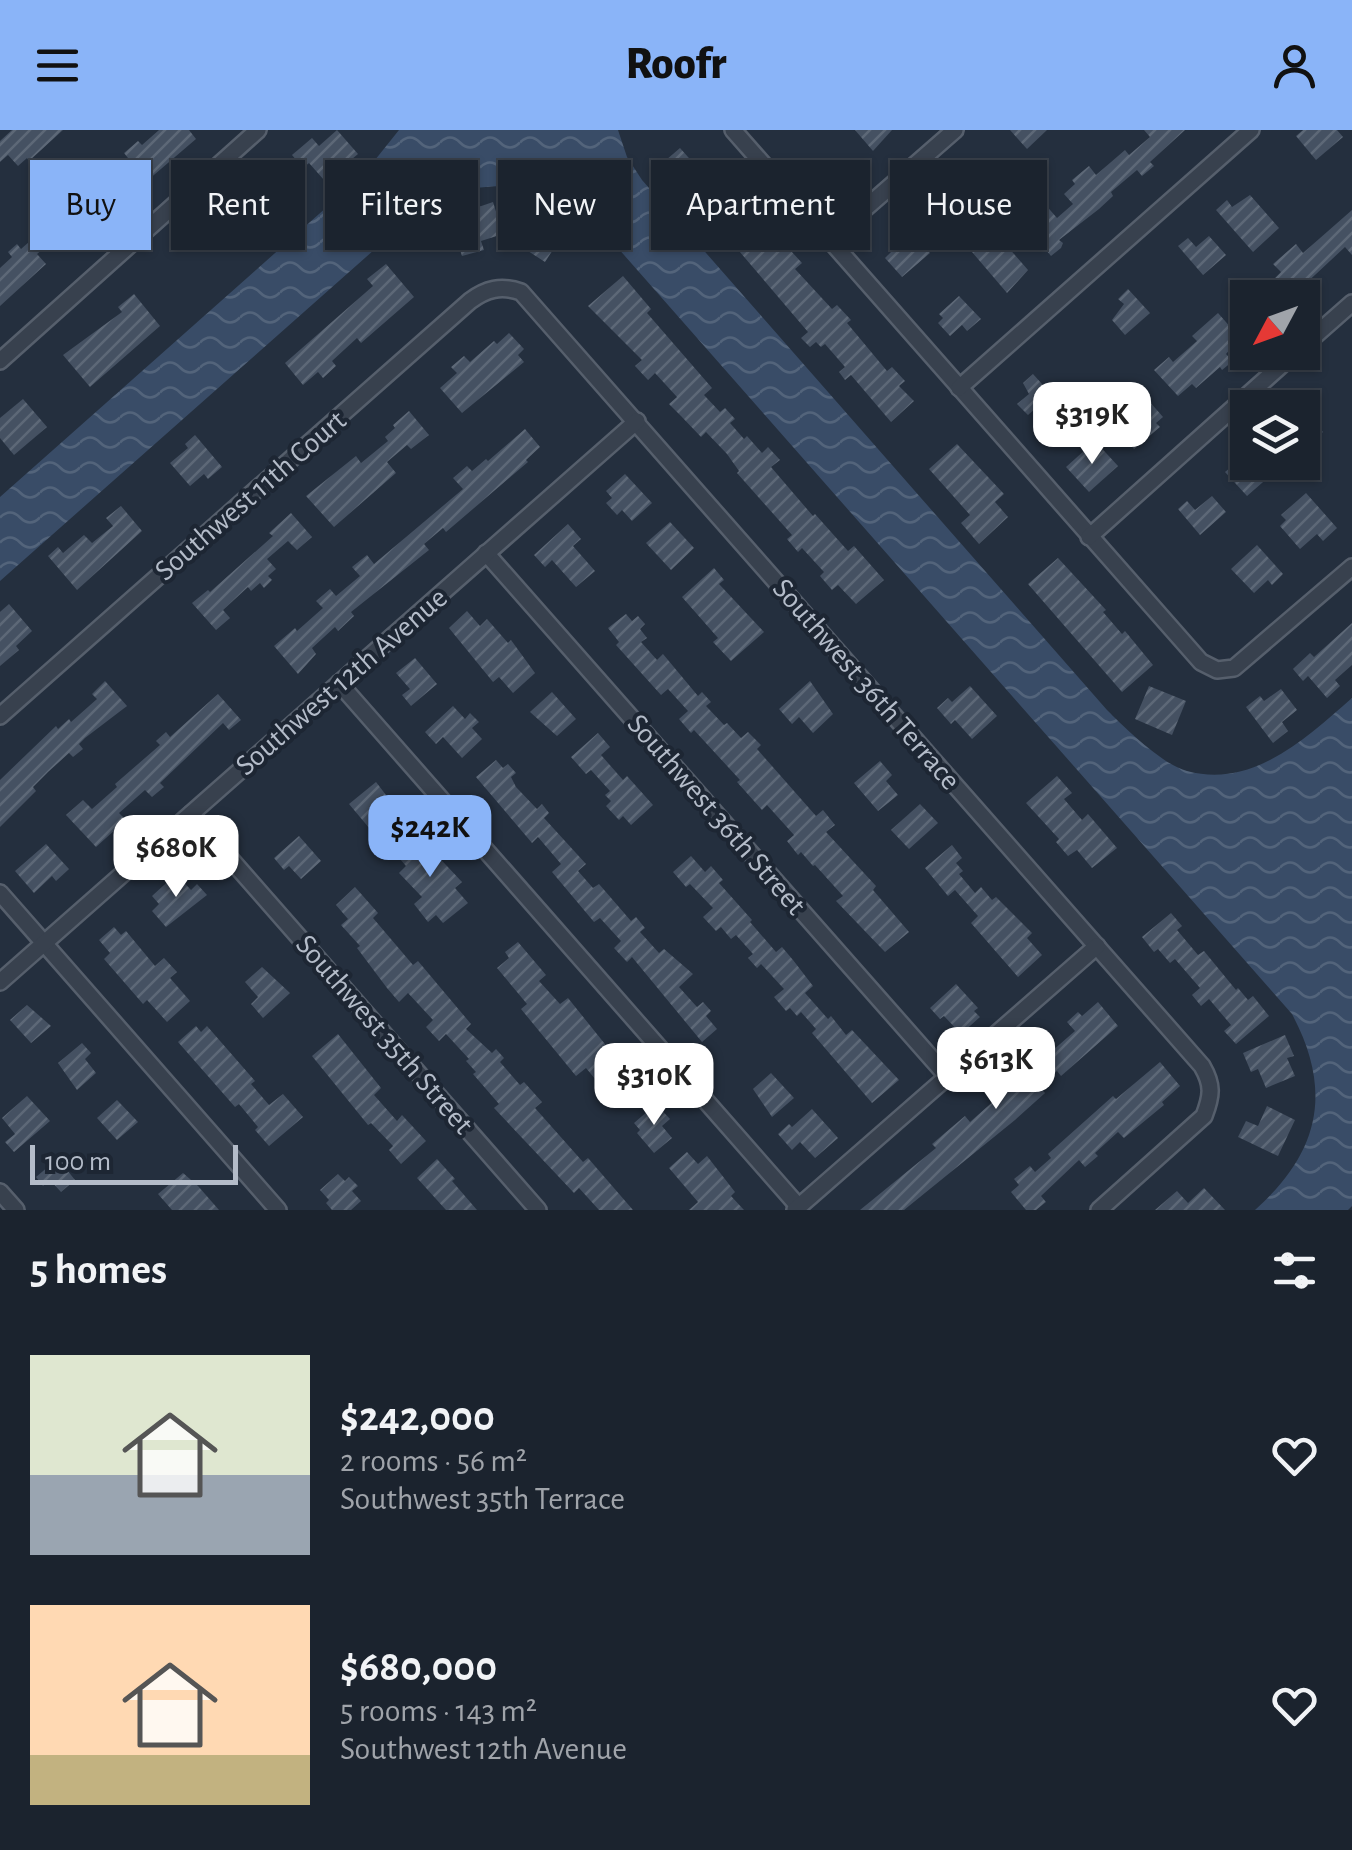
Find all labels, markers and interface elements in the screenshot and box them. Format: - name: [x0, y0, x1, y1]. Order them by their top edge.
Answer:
- icon: menu: [30, 38, 85, 93]
- icon: person: [1267, 38, 1322, 93]
- text: Roofr: [625, 42, 727, 87]
- chip: Buy: [30, 160, 151, 250]
- chip: Rent: [171, 160, 305, 250]
- chip: Filters: [325, 160, 478, 250]
- chip: New: [498, 160, 631, 250]
- chip: Apartment: [651, 160, 870, 250]
- chip: House: [890, 160, 1047, 250]
- north arrow: [1230, 280, 1320, 370]
- map controls: [1230, 280, 1320, 480]
- pin: $319K: [1022, 382, 1162, 467]
- button: layers: [1230, 390, 1320, 480]
- text: $319K: [1055, 398, 1129, 430]
- street label: Southwest 11th Court: [149, 405, 352, 587]
- street label: Southwest 36th Terrace: [767, 573, 966, 796]
- street label: Southwest 12th Avenue: [230, 582, 453, 781]
- street label: Southwest 36th Street: [621, 709, 811, 921]
- pin: $242K: [360, 795, 500, 880]
- text: $242K: [390, 811, 470, 843]
- pin: $680K: [106, 815, 246, 900]
- text: $680K: [136, 831, 217, 863]
- street label: Southwest 35th Street: [290, 929, 479, 1140]
- pin: $613K: [926, 1027, 1066, 1112]
- pin: $310K: [584, 1043, 724, 1128]
- text: $613K: [959, 1043, 1033, 1075]
- text: $310K: [616, 1059, 692, 1091]
- scale bar: [30, 1140, 238, 1184]
- text: 100 m: [45, 1148, 111, 1176]
- icon: filters: [1267, 1243, 1322, 1298]
- text: 5 homes: [30, 1249, 167, 1291]
- icon: home: [110, 1395, 230, 1515]
- text: $242,000: [340, 1396, 495, 1438]
- icon: heart: [1267, 1428, 1322, 1483]
- text: 2 rooms · 56 m²: [340, 1445, 527, 1477]
- text: Southwest 35th Terrace: [340, 1483, 625, 1515]
- icon: home: [110, 1645, 230, 1765]
- text: $680,000: [340, 1646, 497, 1688]
- icon: heart: [1267, 1678, 1322, 1733]
- text: 5 rooms · 143 m²: [340, 1695, 537, 1727]
- text: Southwest 12th Avenue: [340, 1733, 627, 1765]

